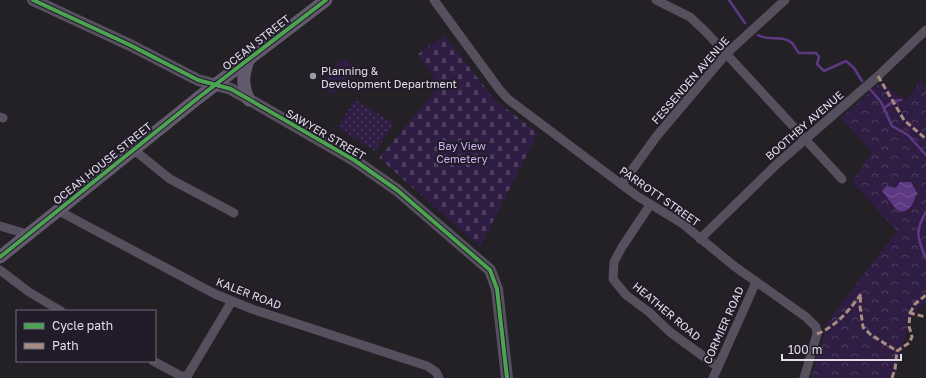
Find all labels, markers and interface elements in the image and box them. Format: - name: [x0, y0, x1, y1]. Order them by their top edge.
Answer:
- street label: OCEAN STREET: [220, 11, 293, 72]
- street label: FESSENDEN AVENUE: [649, 33, 732, 126]
- place label: Planning & Development Department: [321, 64, 457, 90]
- marker: Planning & Development Department: [308, 71, 318, 81]
- street label: BOOTHBY AVENUE: [762, 87, 846, 162]
- street label: SAWYER STREET: [284, 106, 368, 162]
- street label: OCEAN HOUSE STREET: [50, 119, 154, 207]
- park label: Bay View Cemetery: [436, 139, 488, 165]
- street label: PARROTT STREET: [617, 163, 703, 229]
- street label: KALER ROAD: [215, 275, 284, 312]
- street label: HEATHER ROAD: [631, 279, 704, 343]
- street label: CORMIER ROAD: [700, 284, 746, 366]
- legend: [16, 310, 156, 362]
- text: Cycle path: [52, 318, 113, 333]
- scale bar: [782, 336, 901, 362]
- text: Path: [52, 338, 79, 353]
- text: 100 m: [788, 342, 822, 357]

